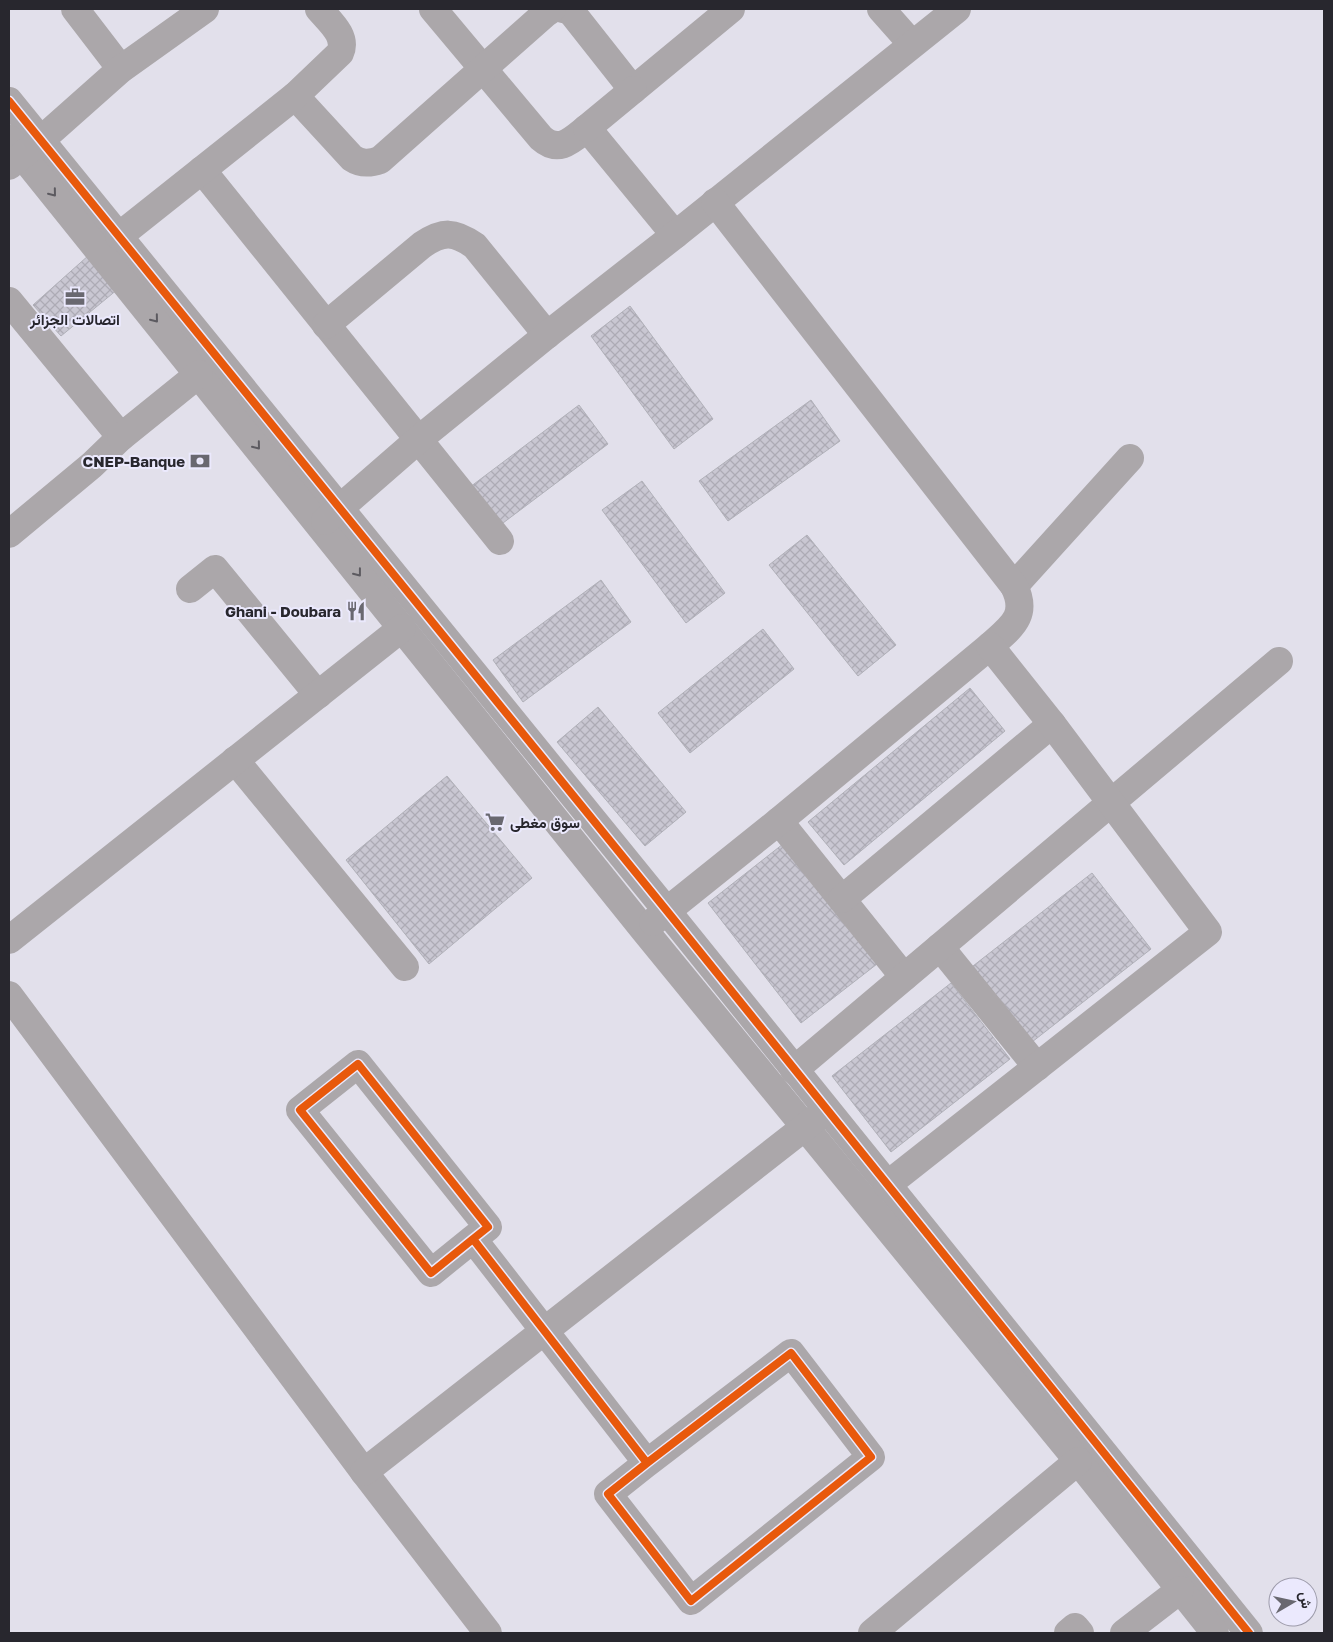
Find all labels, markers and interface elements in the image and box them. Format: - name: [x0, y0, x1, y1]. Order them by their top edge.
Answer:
- one-way arrow: [47, 187, 55, 196]
- office icon: اتصالات الجزائر: [64, 286, 86, 308]
- place label: اتصالات الجزائر: [29, 310, 120, 329]
- one-way arrow: [149, 313, 157, 322]
- one-way arrow: [251, 440, 259, 449]
- bank icon: CNEP-Banque: [189, 450, 211, 472]
- place label: CNEP-Banque: [82, 452, 185, 470]
- one-way arrow: [352, 567, 361, 577]
- restaurant icon: Ghani - Doubara: [345, 600, 367, 622]
- place label: Ghani - Doubara: [225, 602, 341, 620]
- supermarket icon: سوق مغطى: [484, 811, 506, 833]
- place label: سوق مغطى: [510, 813, 580, 832]
- north arrow: [1268, 1577, 1318, 1627]
- text: ش: [1296, 1590, 1316, 1610]

